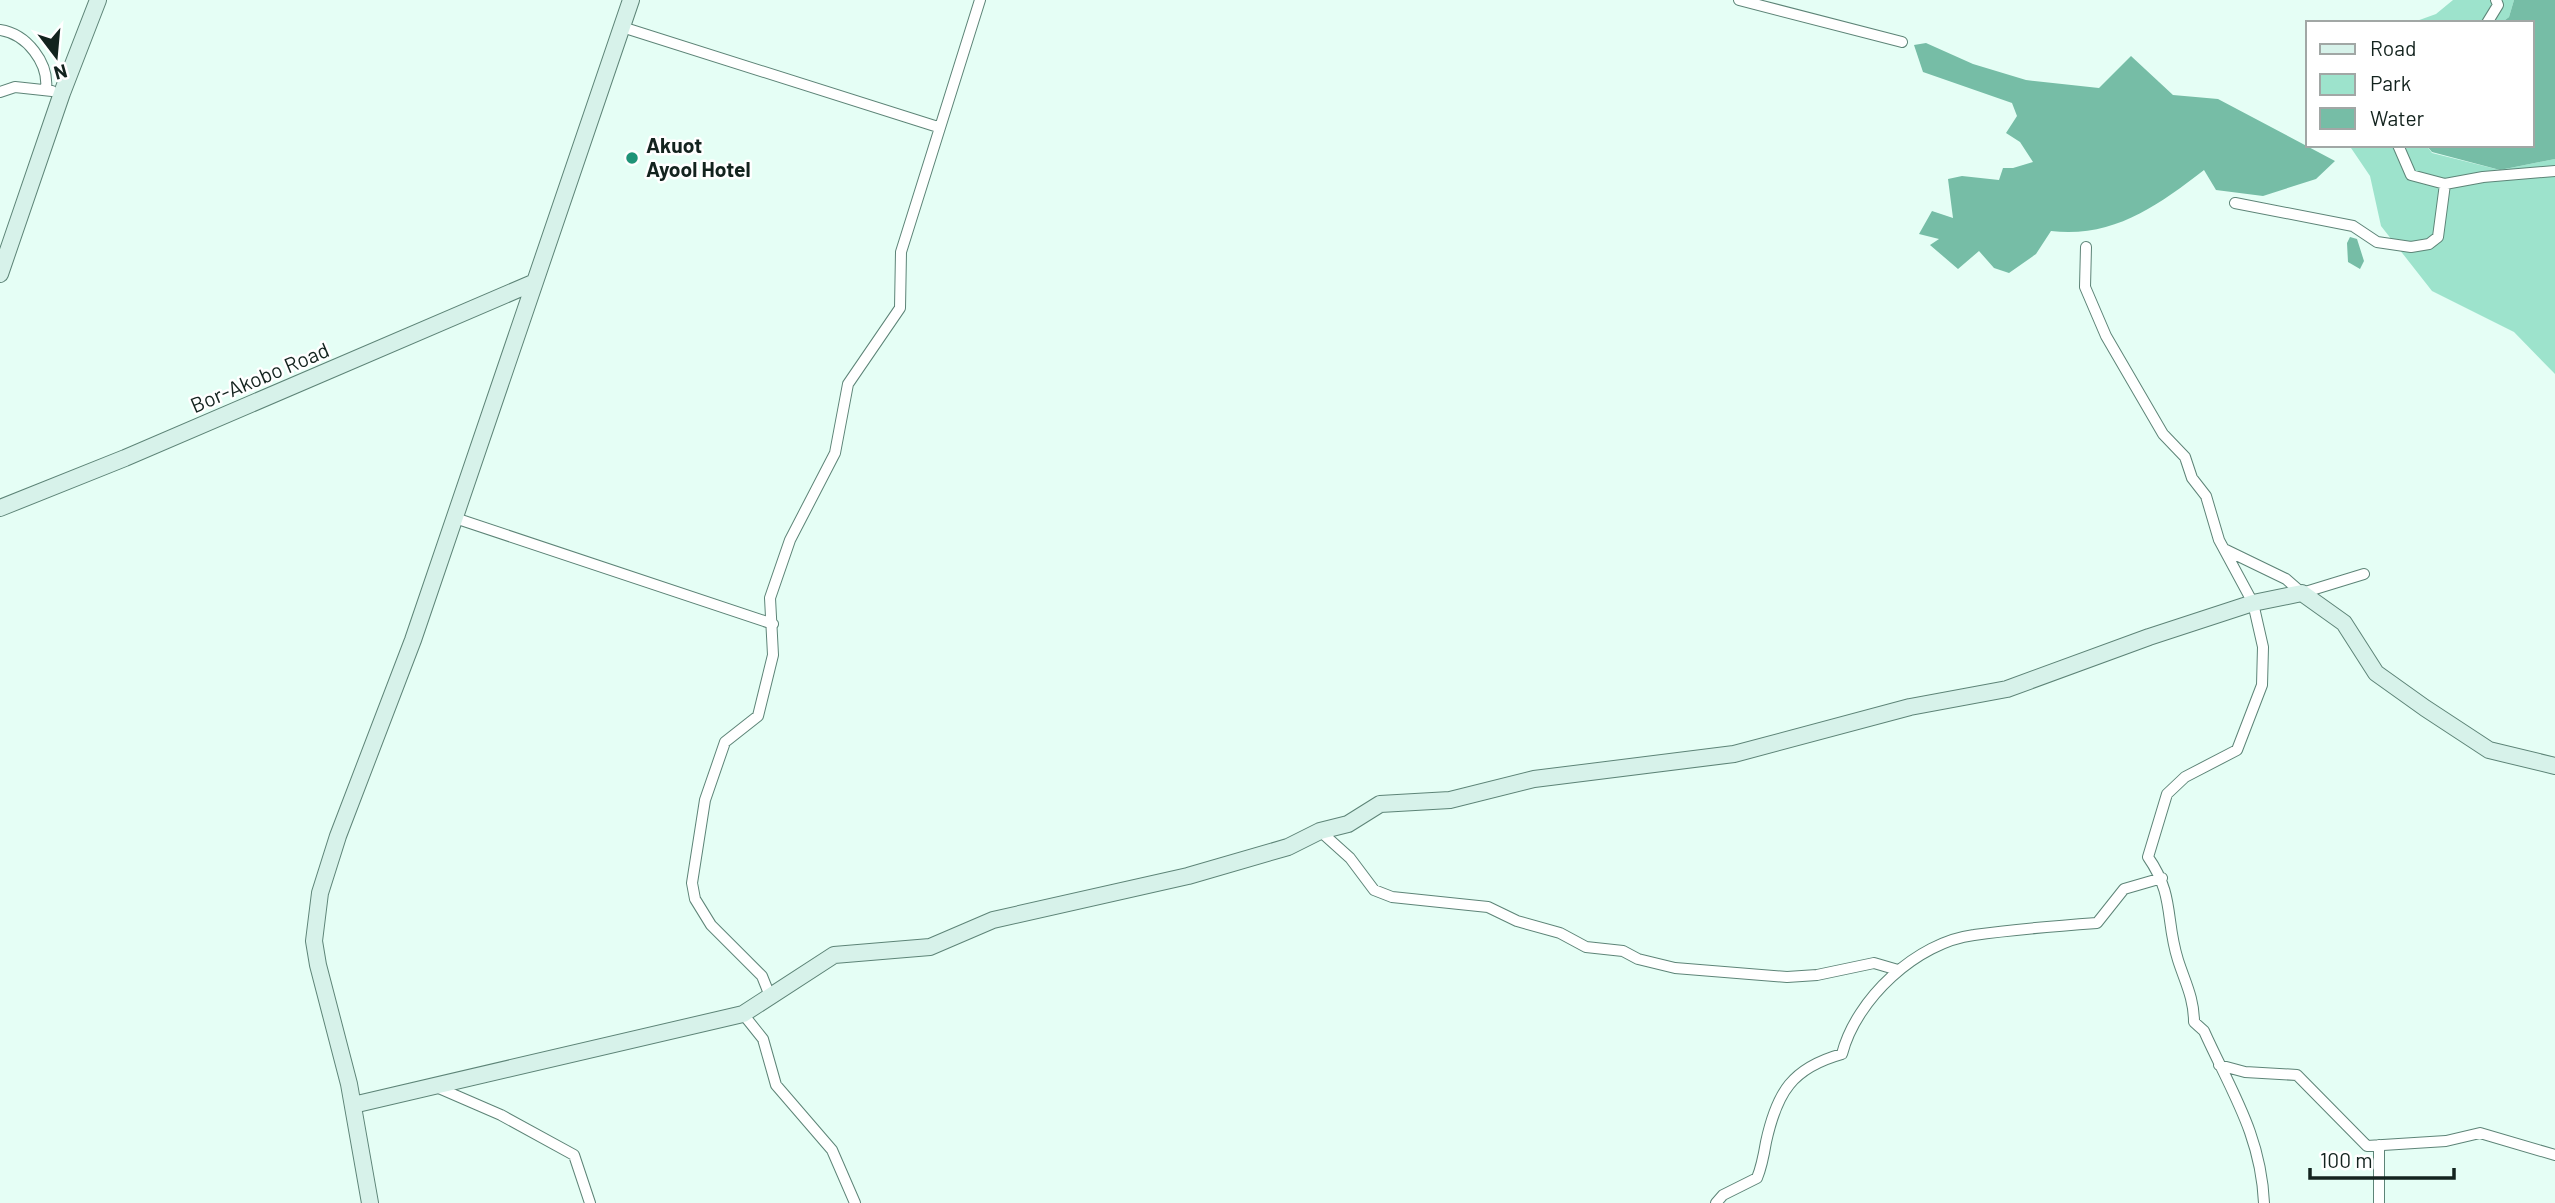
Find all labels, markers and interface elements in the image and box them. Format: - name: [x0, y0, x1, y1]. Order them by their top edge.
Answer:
- north arrow: [21, 21, 91, 91]
- legend: [2306, 21, 2534, 147]
- text: Road: [2370, 35, 2416, 60]
- text: N: [52, 60, 70, 86]
- text: Park: [2370, 70, 2411, 95]
- text: Water: [2370, 105, 2425, 130]
- place label: Akuot Ayool Hotel: [646, 132, 751, 181]
- marker: Akuot Ayool Hotel: [624, 150, 640, 166]
- street label: Bor-Akobo Road: [186, 336, 332, 417]
- scale bar: [2310, 1136, 2454, 1180]
- text: 100 m: [2320, 1147, 2373, 1172]

